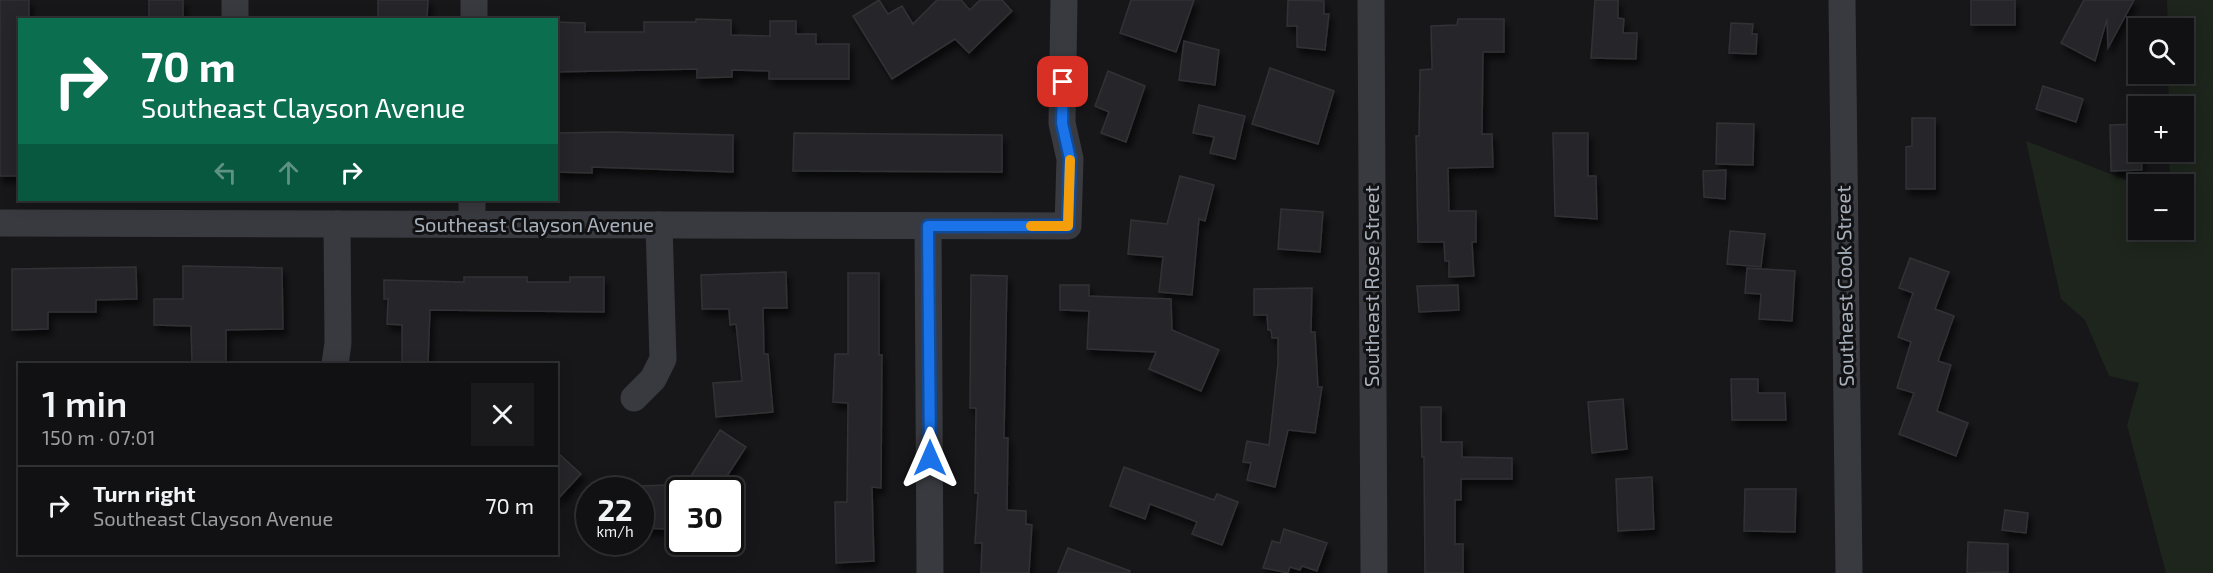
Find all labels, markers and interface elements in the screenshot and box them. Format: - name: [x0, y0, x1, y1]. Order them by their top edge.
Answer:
- map controls: [2128, 18, 2194, 240]
- button: search: [2128, 18, 2194, 84]
- text: 70 m: [141, 40, 236, 90]
- icon: right: [42, 42, 120, 120]
- pin: [1037, 56, 1088, 107]
- icon: arrive: [1046, 65, 1079, 98]
- text: Southeast Clayson Avenue: [141, 91, 465, 123]
- button: +: [2128, 96, 2194, 162]
- icon: left: [209, 156, 242, 189]
- icon: ahead: [272, 156, 305, 189]
- icon: right: [335, 156, 368, 189]
- button: −: [2128, 174, 2194, 240]
- street label: Southeast Rose Street: [1359, 185, 1383, 387]
- street label: Southeast Cook Street: [1830, 185, 1858, 387]
- street label: Southeast Clayson Avenue: [414, 212, 654, 236]
- text: 1 min: [42, 381, 127, 424]
- button: close: [471, 383, 534, 446]
- text: 150 m · 07:01: [42, 425, 155, 449]
- position arrow: [898, 426, 962, 490]
- speed limit sign: 30: [666, 477, 744, 555]
- text: Turn right: [93, 480, 195, 506]
- icon: right: [42, 489, 75, 522]
- text: 22: [598, 491, 632, 527]
- text: 70 m: [485, 492, 534, 518]
- text: Southeast Clayson Avenue: [93, 506, 333, 530]
- text: km/h: [596, 522, 634, 540]

